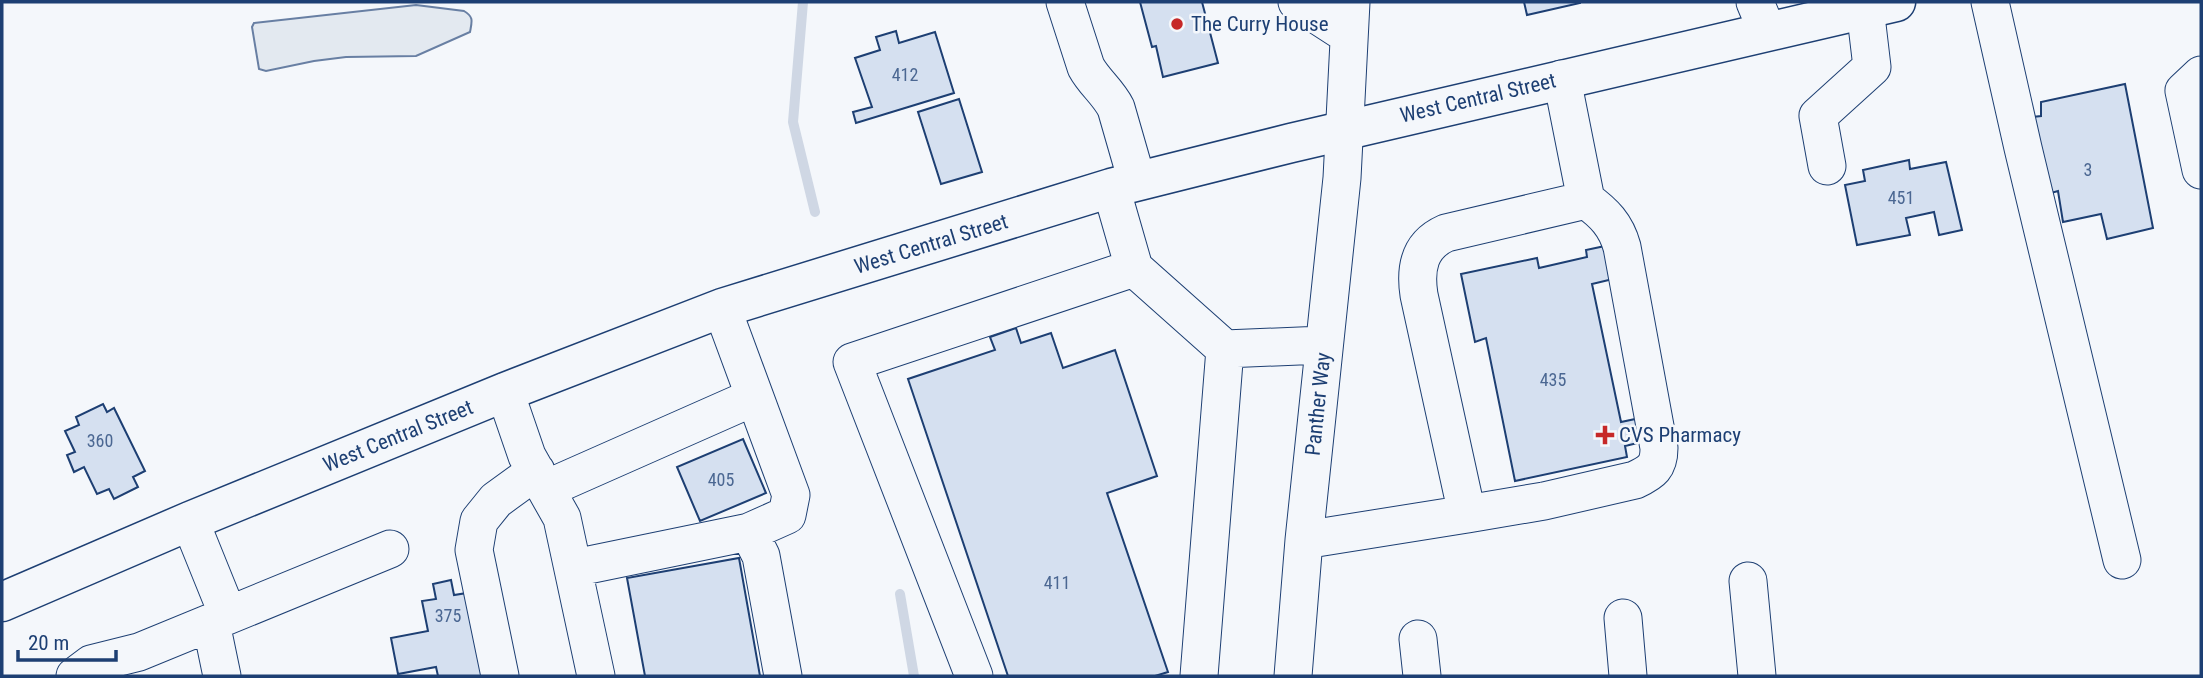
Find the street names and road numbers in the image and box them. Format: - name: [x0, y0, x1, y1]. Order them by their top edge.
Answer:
- street label: West Central Street: [1398, 68, 1558, 128]
- street label: West Central Street: [851, 209, 1011, 279]
- street label: Panther Way: [1301, 351, 1335, 457]
- street label: West Central Street: [320, 395, 476, 477]

